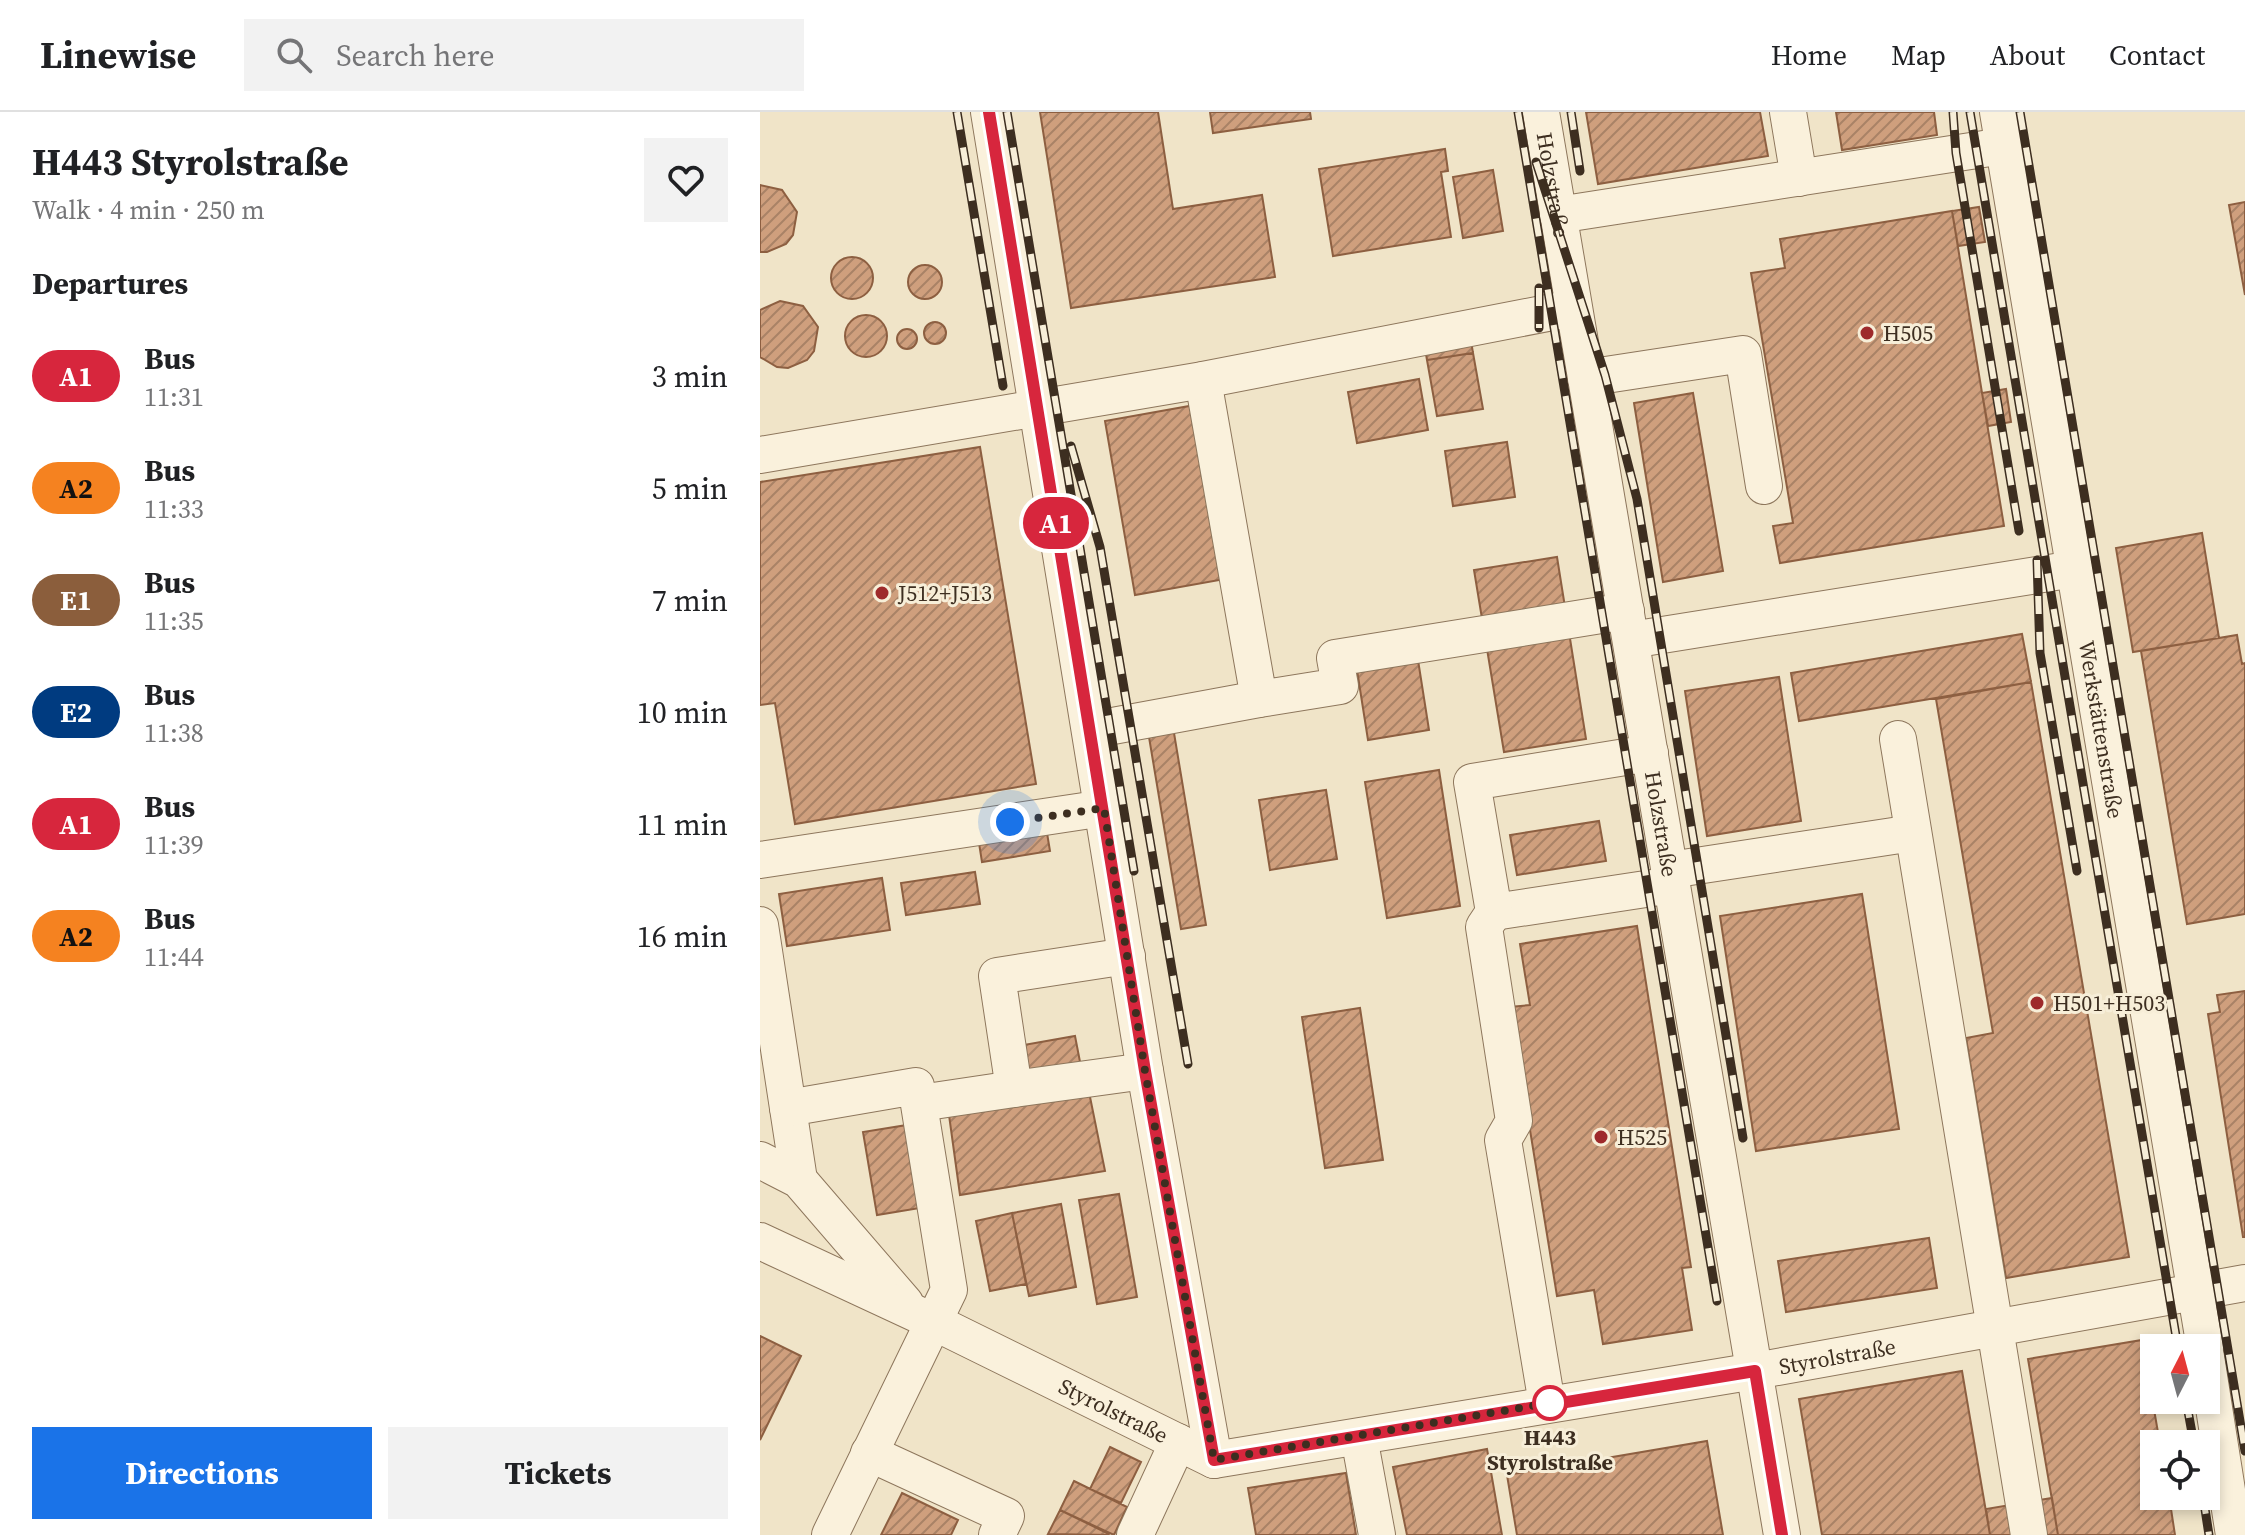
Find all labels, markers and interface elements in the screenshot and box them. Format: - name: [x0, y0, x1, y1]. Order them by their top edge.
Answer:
- search box: [244, 19, 804, 91]
- text: Linewise: [40, 29, 196, 81]
- icon: search: [272, 33, 316, 77]
- text: Search here: [336, 35, 494, 76]
- text: Home: [1771, 36, 1847, 74]
- text: Map: [1891, 36, 1946, 74]
- text: About: [1990, 36, 2065, 74]
- text: Contact: [2109, 36, 2205, 74]
- street label: Holzstraße: [1530, 130, 1577, 240]
- text: H443 Styrolstraße: [32, 136, 349, 188]
- button: heart: [644, 138, 728, 222]
- text: Walk · 4 min · 250 m: [32, 192, 265, 228]
- text: Departures: [32, 263, 188, 304]
- place label: H505: [1883, 318, 1933, 348]
- marker: H505: [1858, 324, 1876, 342]
- text: Bus: [144, 338, 195, 379]
- text: 3 min: [652, 356, 728, 397]
- text: A1: [59, 357, 93, 395]
- text: 11:31: [144, 379, 204, 415]
- text: Bus: [144, 450, 195, 491]
- text: 5 min: [652, 468, 728, 509]
- text: A2: [59, 469, 93, 507]
- text: 11:33: [144, 491, 204, 527]
- line badge: A1: [1020, 497, 1092, 549]
- text: A1: [1039, 504, 1073, 542]
- text: Bus: [144, 562, 195, 603]
- place label: J512+J513: [897, 578, 992, 608]
- text: 7 min: [652, 580, 728, 621]
- text: E1: [60, 581, 92, 619]
- marker: J512+J513: [873, 584, 891, 602]
- text: 11:35: [144, 603, 204, 639]
- street label: Werkstättenstraße: [2072, 638, 2131, 821]
- text: Bus: [144, 674, 195, 715]
- text: 10 min: [637, 692, 728, 733]
- text: E2: [60, 693, 92, 731]
- text: 11:38: [144, 715, 204, 751]
- street label: Holzstraße: [1638, 769, 1685, 879]
- text: Bus: [144, 786, 195, 827]
- your location: [990, 802, 1030, 842]
- text: 11 min: [637, 804, 728, 845]
- text: A1: [59, 805, 93, 843]
- text: 11:39: [144, 827, 204, 863]
- text: Bus: [144, 898, 195, 939]
- text: 16 min: [637, 916, 728, 957]
- text: A2: [59, 917, 93, 955]
- text: 11:44: [144, 939, 204, 975]
- place label: H501+H503: [2053, 988, 2165, 1018]
- marker: H501+H503: [2028, 994, 2046, 1012]
- place label: H525: [1617, 1122, 1667, 1152]
- marker: H525: [1592, 1128, 1610, 1146]
- street label: Styrolstraße: [1776, 1331, 1898, 1381]
- north arrow: [2140, 1334, 2220, 1414]
- map controls: [2140, 1334, 2220, 1510]
- street label: Styrolstraße: [1054, 1371, 1173, 1450]
- marker: H443 Styrolstraße: [1533, 1386, 1567, 1420]
- place label: H443 Styrolstraße: [1487, 1422, 1613, 1477]
- button: Directions: [32, 1427, 372, 1519]
- button: Tickets: [388, 1427, 728, 1519]
- button: locate: [2140, 1430, 2220, 1510]

